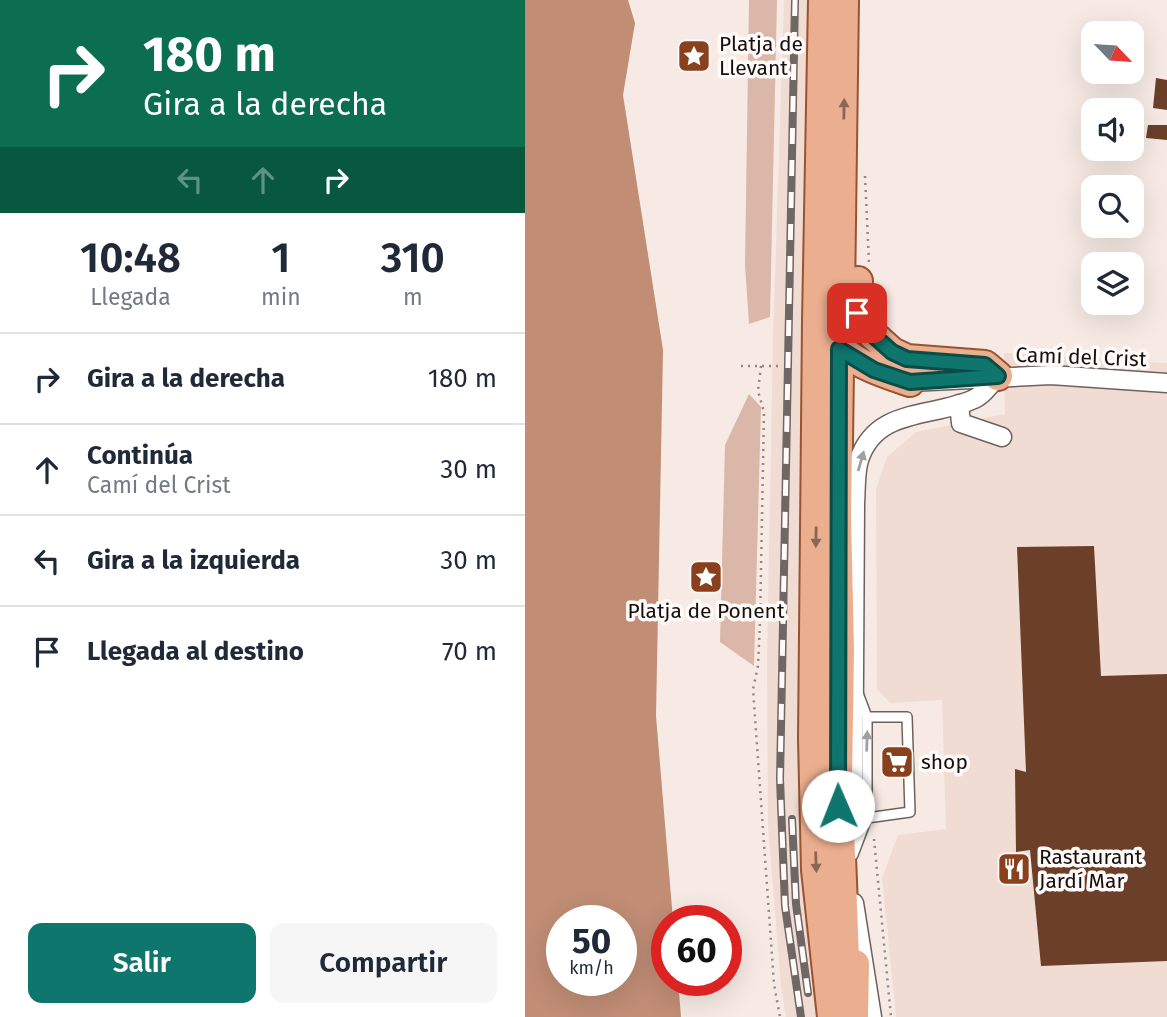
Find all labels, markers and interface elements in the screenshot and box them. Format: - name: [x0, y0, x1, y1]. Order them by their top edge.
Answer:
- north arrow: [1081, 21, 1145, 84]
- map controls: [1081, 21, 1144, 315]
- text: 180 m: [143, 25, 276, 84]
- icon: right: [28, 28, 119, 119]
- place label: Platja de Llevant: [719, 31, 803, 81]
- place icon: Platja de Llevant: [675, 37, 713, 75]
- text: Gira a la derecha: [143, 85, 387, 123]
- one-way arrow: [838, 98, 850, 120]
- button: sound: [1081, 98, 1144, 161]
- icon: left: [171, 161, 209, 199]
- icon: ahead: [244, 161, 282, 199]
- icon: right: [317, 161, 355, 199]
- button: search: [1081, 175, 1144, 238]
- text: 10:48: [80, 233, 181, 283]
- text: 1: [271, 233, 290, 283]
- text: 310: [381, 233, 445, 283]
- button: layers: [1081, 252, 1144, 315]
- text: Llegada: [90, 283, 171, 311]
- text: min: [261, 283, 301, 311]
- text: m: [403, 283, 423, 311]
- pin: [827, 283, 887, 343]
- icon: arrive: [838, 294, 876, 332]
- street label: Camí del Crist: [1015, 342, 1147, 372]
- icon: right: [28, 360, 66, 398]
- text: Gira a la derecha: [87, 363, 285, 394]
- text: 180 m: [428, 363, 497, 394]
- text: Continúa: [87, 440, 193, 471]
- icon: ahead: [28, 451, 66, 489]
- one-way arrow: [857, 451, 867, 472]
- text: 30 m: [440, 454, 497, 485]
- text: Camí del Crist: [87, 471, 231, 499]
- one-way arrow: [810, 526, 821, 548]
- icon: left: [28, 542, 66, 580]
- text: Gira a la izquierda: [87, 545, 300, 576]
- text: 30 m: [440, 545, 497, 576]
- place icon: Platja de Ponent: [687, 558, 725, 596]
- place label: Platja de Ponent: [628, 598, 785, 624]
- icon: arrive: [28, 633, 66, 671]
- text: Llegada al destino: [87, 636, 304, 667]
- text: 70 m: [442, 636, 497, 667]
- one-way arrow: [861, 729, 872, 751]
- supermarket icon: shop: [878, 743, 916, 781]
- place label: shop: [921, 749, 968, 775]
- position arrow: [801, 769, 875, 843]
- place label: Rastaurant Jardí Mar: [1039, 844, 1143, 894]
- restaurant icon: Rastaurant Jardí Mar: [995, 850, 1033, 888]
- one-way arrow: [810, 851, 821, 873]
- speed limit sign: 60: [651, 905, 742, 996]
- text: 50: [572, 920, 611, 962]
- button: Salir: [28, 923, 256, 1003]
- button: Compartir: [270, 923, 497, 1003]
- text: km/h: [569, 957, 614, 979]

